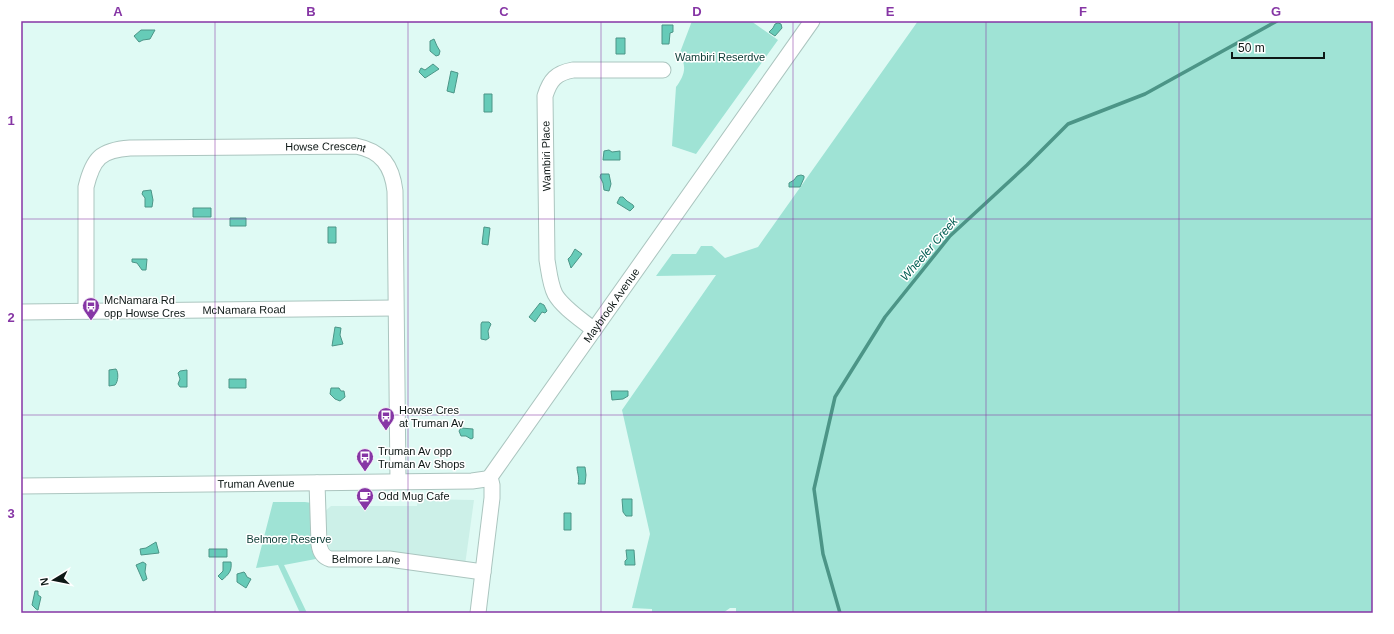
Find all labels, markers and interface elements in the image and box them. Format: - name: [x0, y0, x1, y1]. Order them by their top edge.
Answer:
- text: A: [113, 4, 123, 19]
- text: B: [306, 4, 316, 19]
- text: C: [499, 4, 509, 19]
- text: D: [692, 4, 702, 19]
- text: E: [886, 4, 895, 19]
- text: F: [1079, 4, 1087, 19]
- text: G: [1271, 4, 1281, 19]
- scale bar: [1232, 34, 1324, 60]
- text: 50 m: [1238, 41, 1265, 55]
- park label: Wambiri Reserdve: [675, 51, 765, 63]
- text: 1: [7, 113, 15, 128]
- street label: Wambiri Place: [539, 121, 553, 191]
- street label: Howse Crescent: [285, 140, 368, 154]
- water label: Wheeler Creek: [897, 213, 961, 284]
- street label: Maybrook Avenue: [581, 266, 642, 345]
- place label: McNamara Rd opp Howse Cres: [104, 294, 186, 319]
- bus stop icon: McNamara Rd opp Howse Cres: [81, 296, 101, 321]
- street label: McNamara Road: [202, 303, 286, 316]
- text: 2: [7, 310, 15, 325]
- place label: Howse Cres at Truman Av: [399, 404, 464, 429]
- bus stop icon: Howse Cres at Truman Av: [376, 406, 396, 431]
- place label: Truman Av opp Truman Av Shops: [378, 445, 465, 470]
- bus stop icon: Truman Av opp Truman Av Shops: [355, 447, 375, 472]
- street label: Truman Avenue: [217, 477, 295, 490]
- cafe icon: Odd Mug Cafe: [355, 486, 375, 511]
- place label: Odd Mug Cafe: [378, 490, 450, 502]
- text: 3: [7, 506, 15, 521]
- park label: Belmore Reserve: [247, 533, 331, 545]
- street label: Belmore Lane: [332, 553, 401, 567]
- north arrow: [34, 560, 74, 600]
- text: N: [38, 577, 51, 587]

